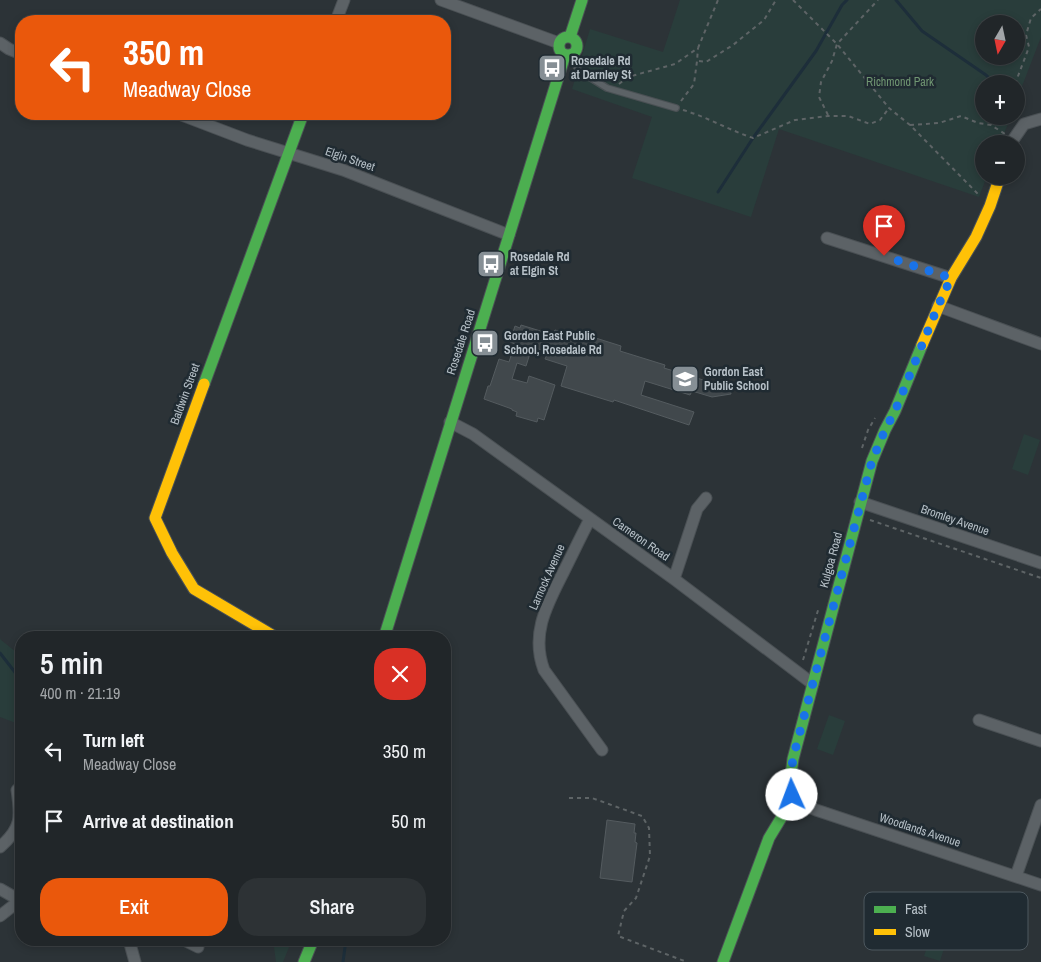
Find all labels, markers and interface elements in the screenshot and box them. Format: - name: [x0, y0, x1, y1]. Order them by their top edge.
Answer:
- north arrow: [975, 15, 1025, 65]
- map controls: [975, 15, 1025, 185]
- text: 350 m: [123, 29, 204, 76]
- icon: left: [40, 35, 105, 100]
- bus stop icon: Rosedale Rd at Darnley St: [537, 53, 567, 83]
- place label: Rosedale Rd at Darnley St: [571, 53, 632, 83]
- text: Meadway Close: [123, 74, 251, 104]
- park label: Richmond Park: [866, 74, 934, 90]
- button: +: [975, 75, 1025, 125]
- button: −: [975, 135, 1025, 185]
- street label: Elgin Street: [323, 143, 377, 175]
- pin: [863, 205, 905, 256]
- icon: arrive: [870, 212, 898, 240]
- bus stop icon: Rosedale Rd at Elgin St: [476, 249, 506, 279]
- place label: Rosedale Rd at Elgin St: [510, 249, 570, 279]
- street label: Rosedale Road: [443, 307, 479, 377]
- bus stop icon: Gordon East Public School, Rosedale Rd: [470, 328, 500, 358]
- place label: Gordon East Public School, Rosedale Rd: [504, 328, 602, 358]
- street label: Baldwin Street: [167, 361, 204, 427]
- school or university icon: Gordon East Public School: [670, 364, 700, 394]
- place label: Gordon East Public School: [704, 364, 769, 394]
- street label: Bromley Avenue: [919, 501, 991, 539]
- street label: Cameron Road: [609, 513, 673, 565]
- street label: Kulgoa Road: [816, 530, 846, 590]
- street label: Larnock Avenue: [525, 542, 569, 612]
- text: 5 min: [40, 643, 103, 683]
- button: close: [374, 648, 426, 700]
- text: 400 m · 21:19: [40, 682, 120, 704]
- text: Turn left: [83, 727, 144, 753]
- icon: left: [40, 737, 68, 765]
- text: 350 m: [383, 738, 426, 764]
- text: Meadway Close: [83, 753, 176, 775]
- position arrow: [765, 768, 817, 820]
- icon: arrive: [40, 807, 68, 835]
- text: Arrive at destination: [83, 808, 234, 834]
- text: 50 m: [391, 808, 426, 834]
- street label: Woodlands Avenue: [877, 809, 963, 851]
- button: Exit: [40, 878, 228, 936]
- button: Share: [238, 878, 426, 936]
- legend: [864, 892, 1028, 950]
- text: Fast: [905, 900, 927, 918]
- text: Slow: [905, 923, 931, 941]

